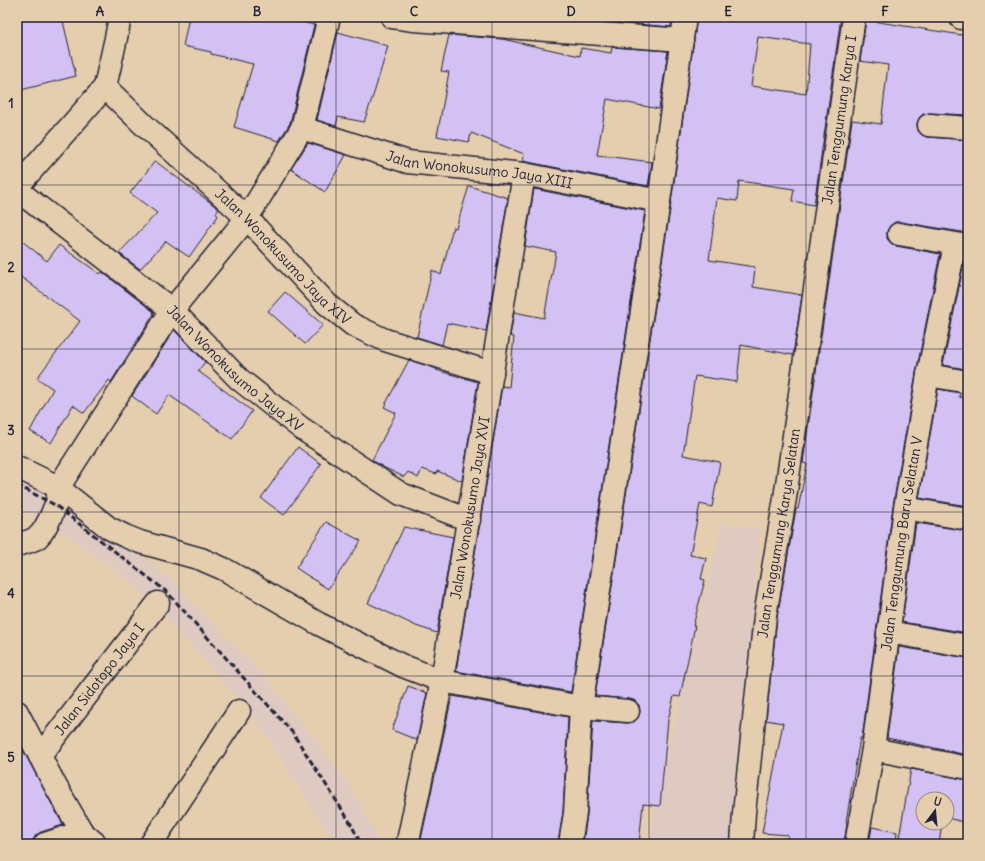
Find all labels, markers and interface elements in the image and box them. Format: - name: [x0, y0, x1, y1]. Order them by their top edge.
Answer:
- text: A: [96, 3, 105, 20]
- text: B: [253, 3, 262, 20]
- text: C: [410, 3, 419, 20]
- text: D: [566, 3, 576, 20]
- text: E: [724, 3, 732, 20]
- text: F: [881, 3, 889, 20]
- street label: Jalan Tenggumung Karya I: [818, 34, 860, 206]
- text: 1: [8, 95, 14, 112]
- street label: Jalan Wonokusumo Jaya XIII: [384, 147, 574, 193]
- street label: Jalan Wonokusumo Jaya XIV: [211, 185, 355, 329]
- text: 2: [7, 259, 15, 276]
- street label: Jalan Wonokusumo Jaya XV: [163, 301, 307, 435]
- street label: Jalan Wonokusumo Jaya XVI: [446, 415, 494, 601]
- text: 3: [7, 422, 15, 439]
- street label: Jalan Tenggumung Karya Selatan: [754, 427, 804, 639]
- street label: Jalan Tenggumung Baru Selatan V: [877, 434, 926, 652]
- text: 4: [7, 585, 15, 602]
- street label: Jalan Sidotopo Jaya I: [50, 620, 148, 739]
- text: 5: [7, 749, 15, 766]
- north arrow: [915, 791, 955, 831]
- text: U: [932, 794, 943, 809]

